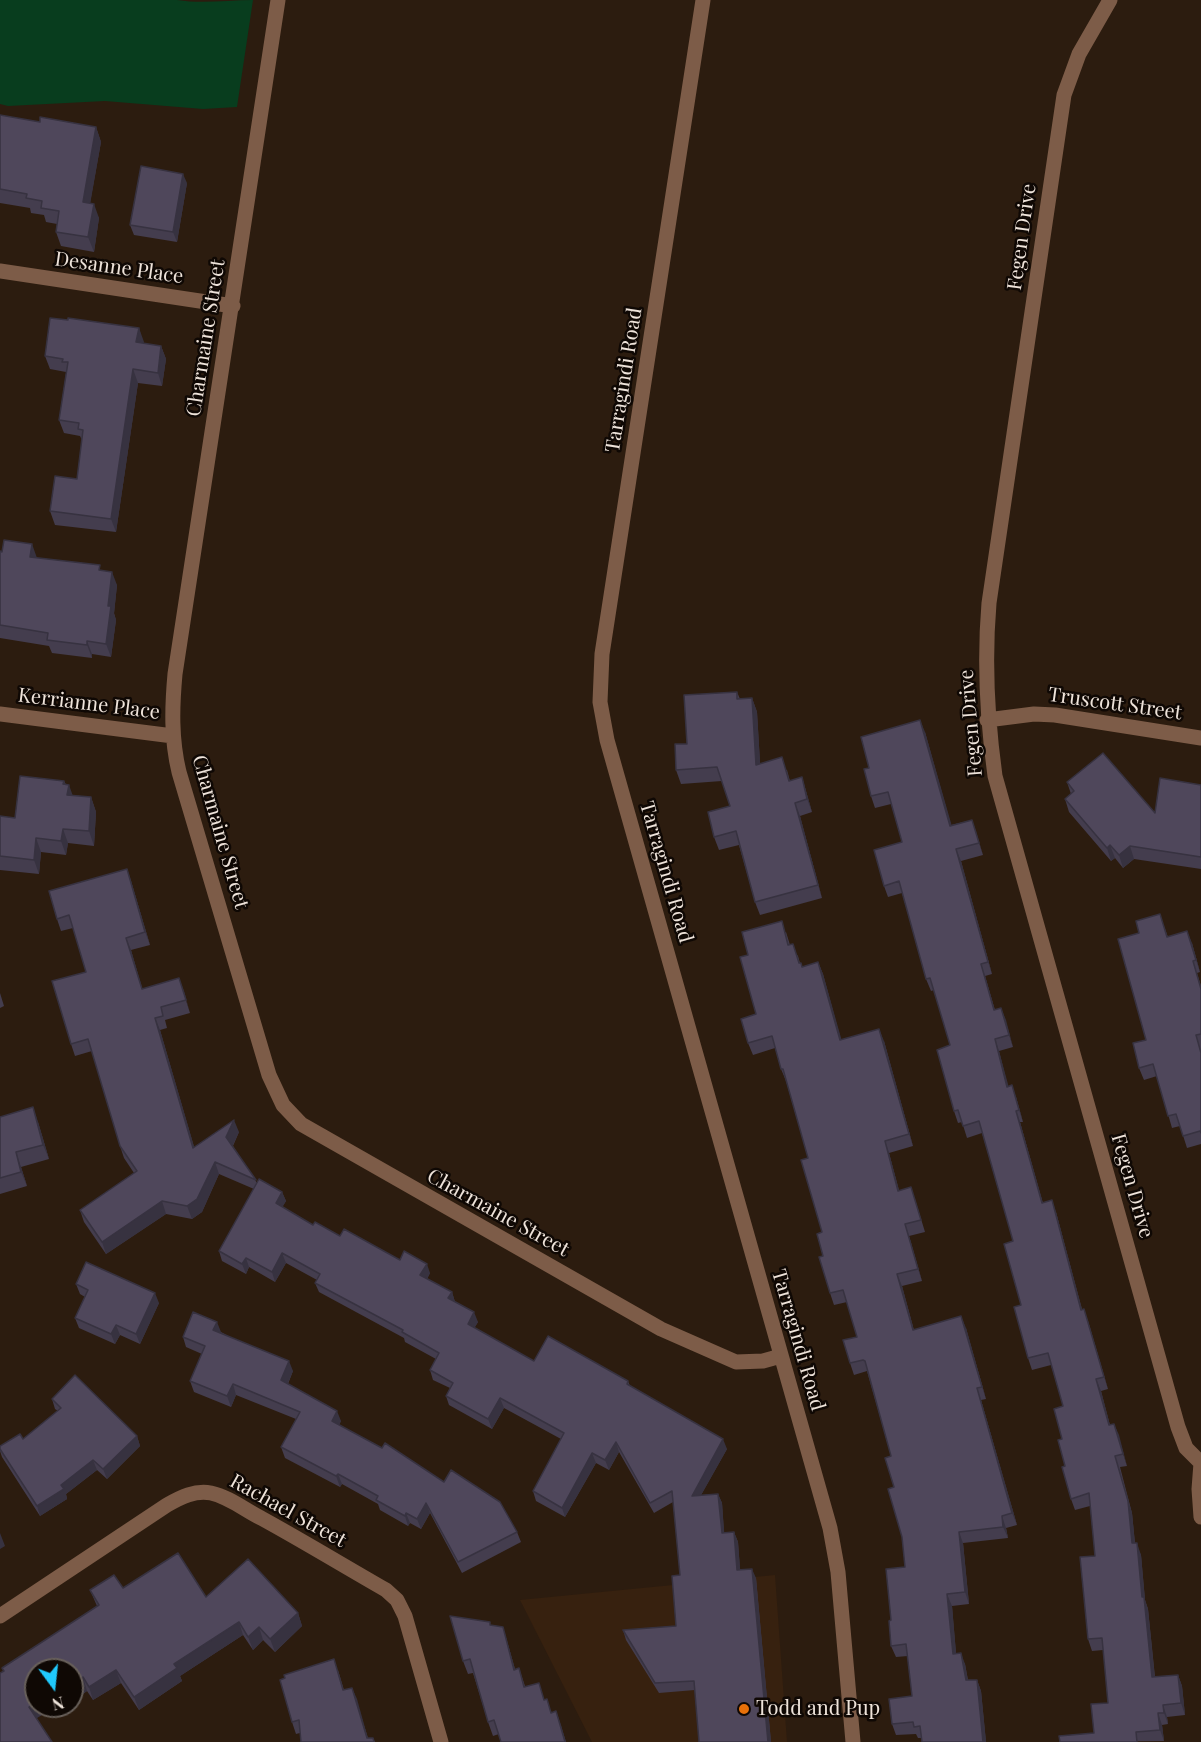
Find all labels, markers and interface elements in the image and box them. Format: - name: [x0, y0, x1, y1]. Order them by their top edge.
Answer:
- street label: Fegen Drive: [1003, 182, 1041, 292]
- street label: Desanne Place: [53, 247, 185, 289]
- street label: Charmaine Street: [182, 258, 230, 418]
- street label: Tarragindi Road: [601, 306, 647, 454]
- street label: Fegen Drive: [954, 668, 988, 778]
- street label: Kerrianne Place: [17, 683, 161, 725]
- street label: Truscott Street: [1047, 683, 1183, 725]
- street label: Charmaine Street: [187, 752, 253, 912]
- street label: Tarragindi Road: [634, 798, 698, 946]
- street label: Fegen Drive: [1106, 1131, 1158, 1241]
- street label: Charmaine Street: [423, 1164, 573, 1262]
- street label: Tarragindi Road: [766, 1266, 830, 1414]
- street label: Rachael Street: [226, 1469, 350, 1553]
- north arrow: [24, 1658, 84, 1718]
- text: N: [50, 1692, 67, 1716]
- place label: Todd and Pup: [756, 1697, 880, 1721]
- marker: Todd and Pup: [737, 1702, 751, 1716]

